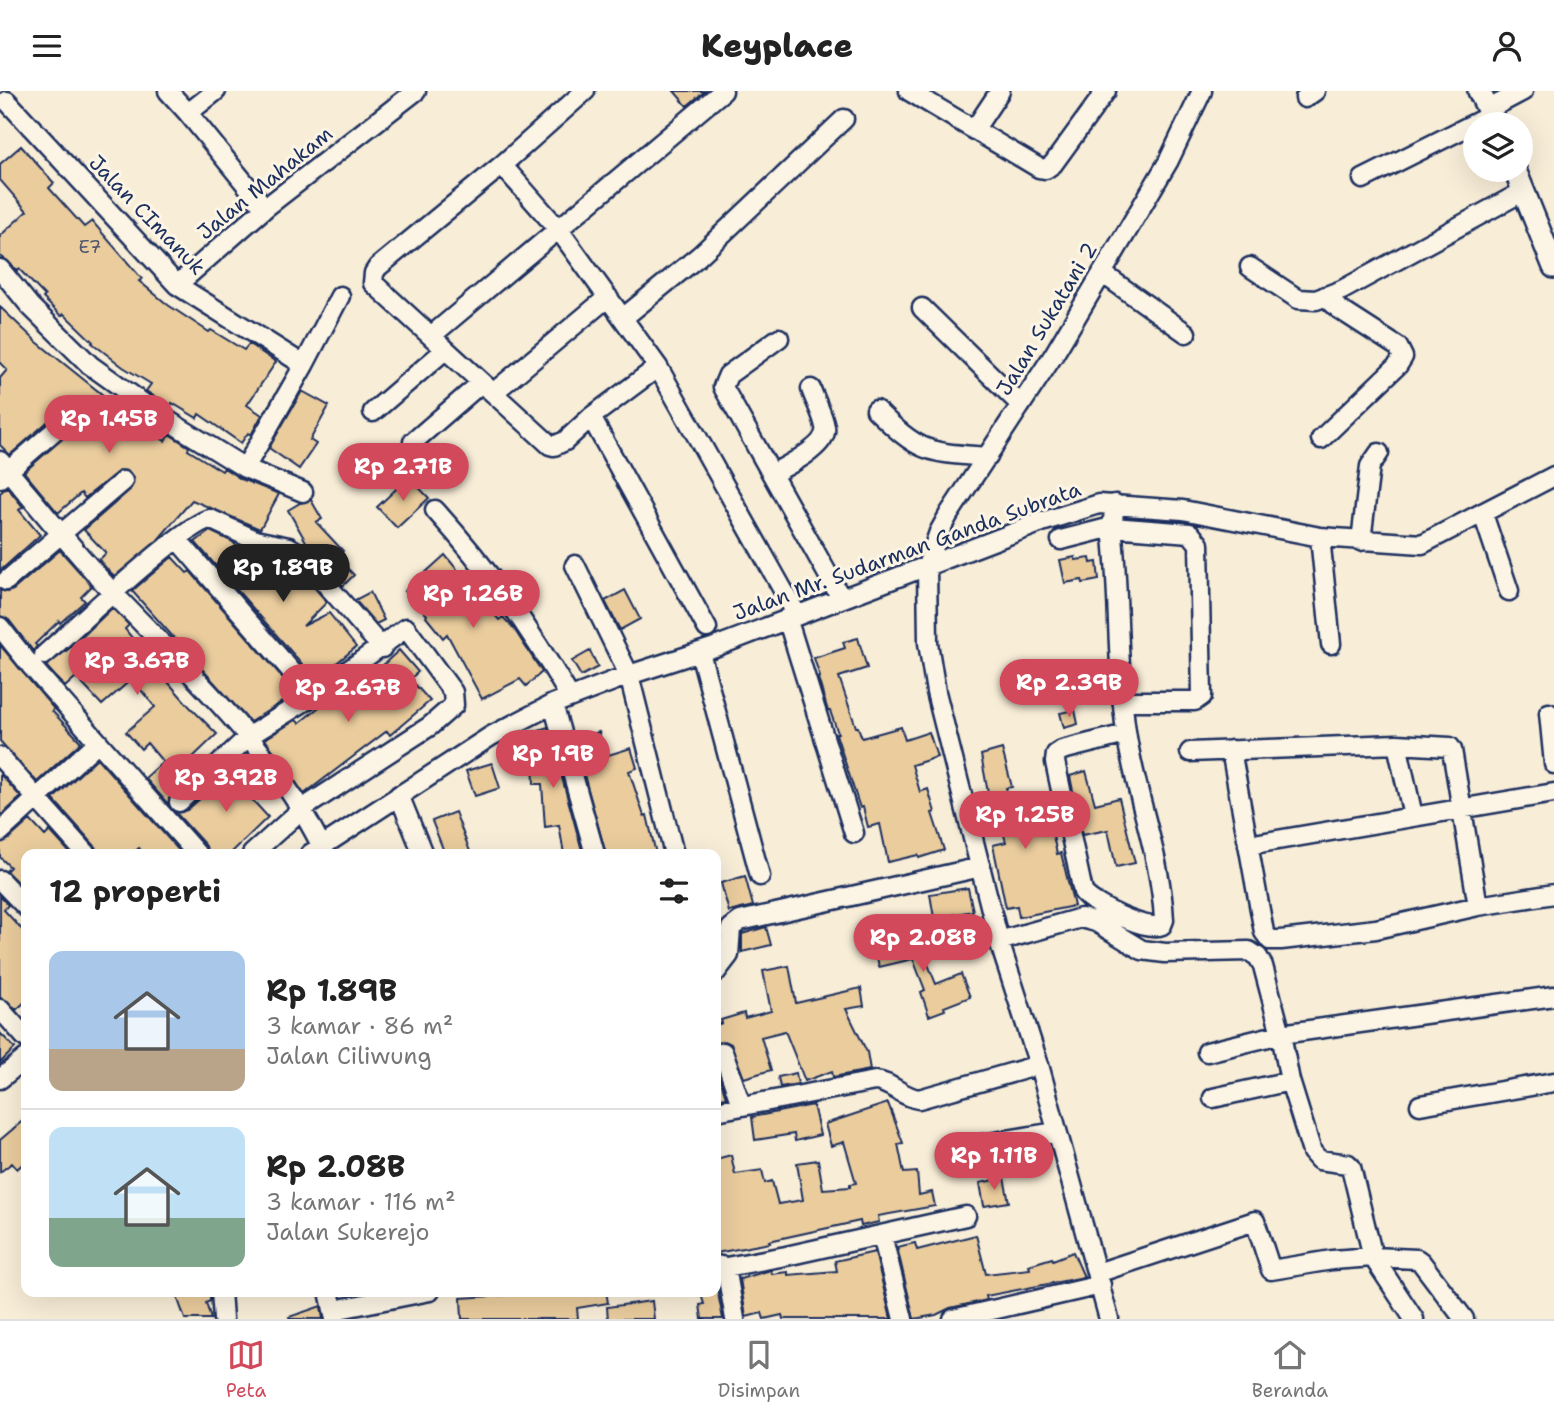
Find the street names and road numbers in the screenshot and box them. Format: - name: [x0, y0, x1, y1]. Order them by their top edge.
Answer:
- street label: Jalan Mahakam: [192, 120, 338, 246]
- street label: Jalan CImanuk: [83, 149, 211, 281]
- street label: Jalan Sukatani 2: [990, 237, 1104, 401]
- street label: Jalan Mr. Sudarman Ganda Subrata: [729, 475, 1085, 627]

